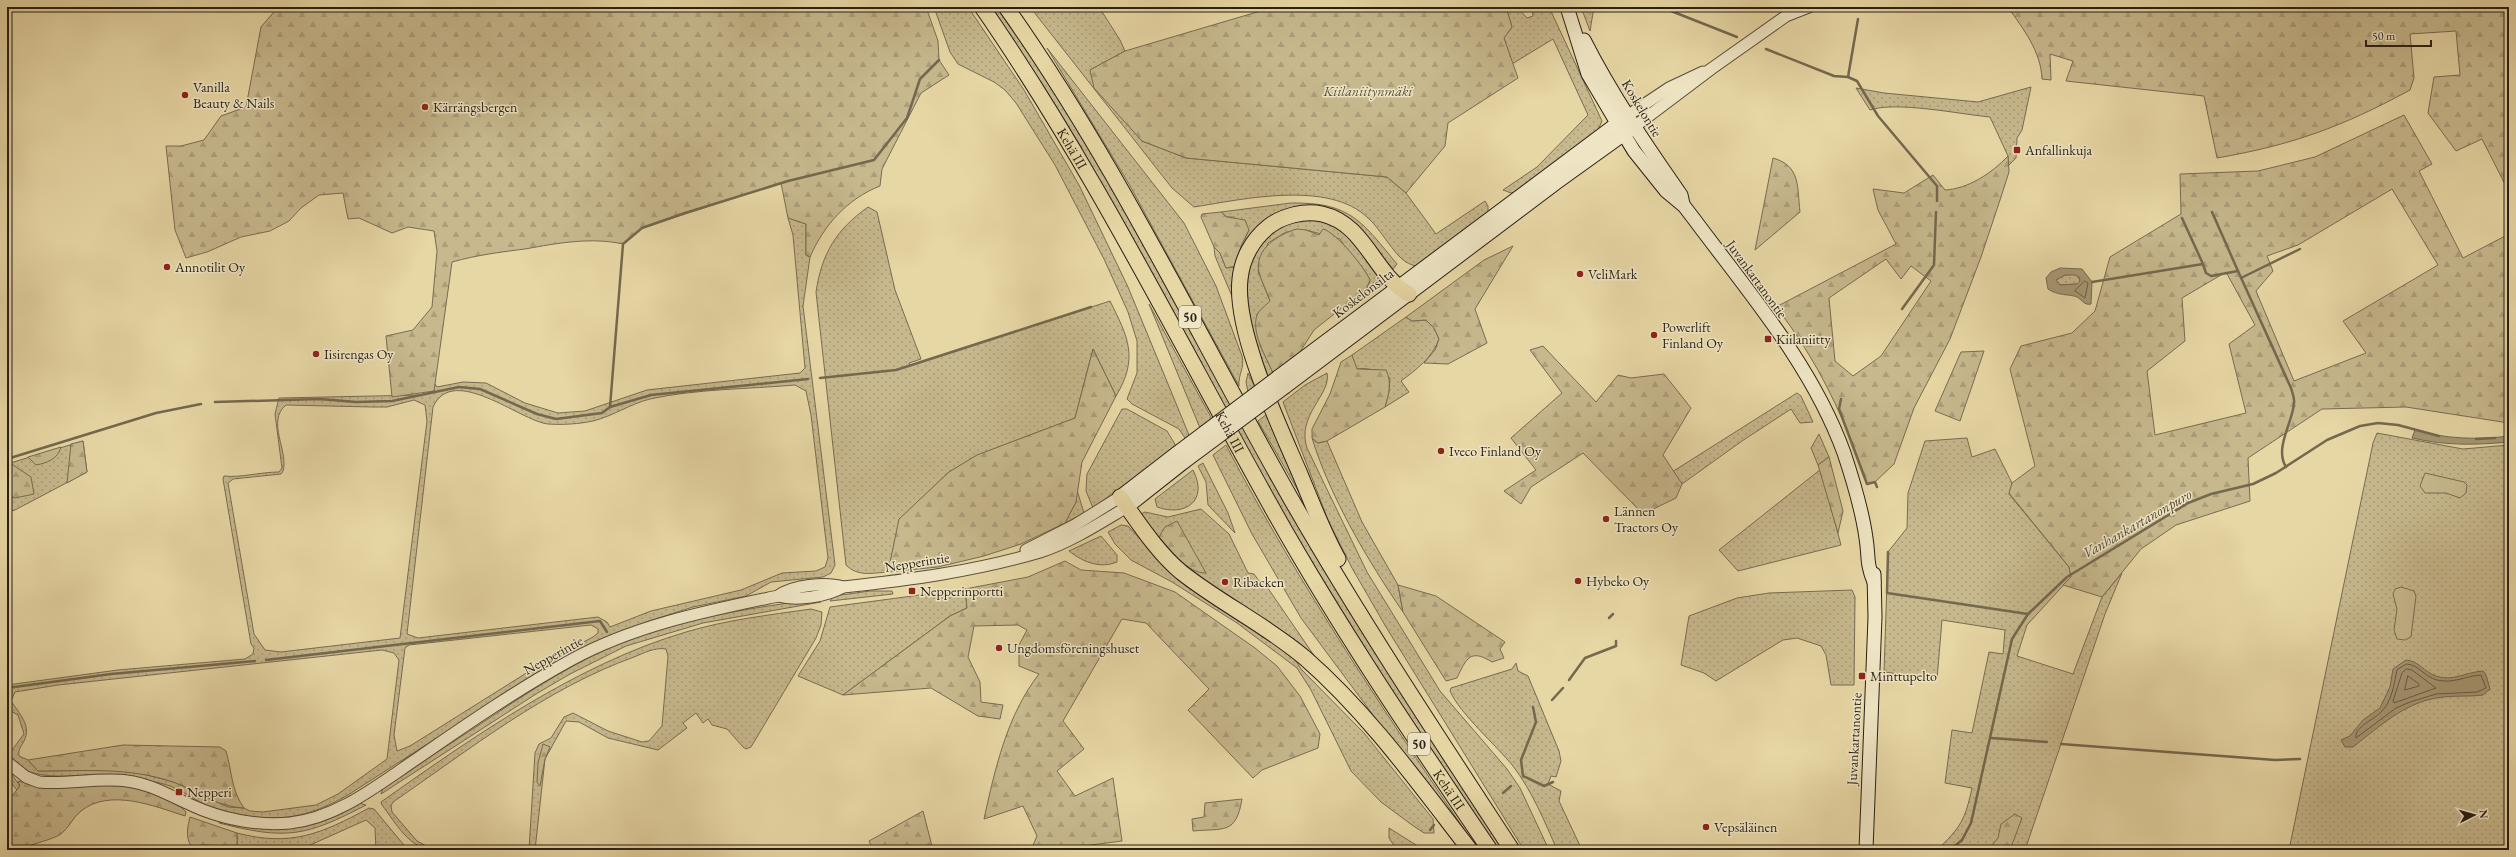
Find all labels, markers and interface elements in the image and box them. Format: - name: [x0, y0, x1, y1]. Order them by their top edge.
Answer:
- scale bar: [2366, 22, 2431, 48]
- text: 50 m: [2372, 28, 2396, 44]
- street label: Koskelontie: [1618, 76, 1666, 141]
- place label: Vanilla Beauty & Nails: [193, 78, 275, 112]
- park label: Kiilaniitynmäki: [1323, 82, 1413, 100]
- marker: Vanilla Beauty & Nails: [180, 90, 190, 100]
- place label: Kärrängsbergen: [433, 98, 518, 116]
- marker: Kärrängsbergen: [420, 102, 430, 112]
- street label: Kehä III: [1053, 125, 1092, 173]
- place label: Anfallinkuja: [2024, 141, 2092, 159]
- marker: Anfallinkuja: [2012, 145, 2022, 155]
- street label: Juvankartanontie: [1722, 235, 1792, 322]
- place label: Annotilit Oy: [174, 258, 246, 276]
- marker: Annotilit Oy: [162, 262, 172, 272]
- street label: Koskelonsilta: [1329, 264, 1397, 322]
- place label: VeliMark: [1588, 265, 1638, 283]
- marker: VeliMark: [1575, 269, 1585, 279]
- road number: 50: [1179, 306, 1201, 328]
- place label: Powerlift Finland Oy: [1662, 318, 1724, 352]
- marker: Powerlift Finland Oy: [1649, 330, 1659, 340]
- place label: Kiilaniitty: [1776, 330, 1831, 348]
- marker: Kiilaniitty: [1763, 334, 1773, 344]
- place label: Iisirengas Oy: [324, 345, 394, 363]
- marker: Iisirengas Oy: [311, 349, 321, 359]
- street label: Kehä III: [1211, 408, 1249, 456]
- place label: Iveco Finland Oy: [1449, 442, 1542, 460]
- marker: Iveco Finland Oy: [1436, 446, 1446, 456]
- water label: Vanhankartanonpuro: [2079, 484, 2195, 562]
- place label: Lännen Tractors Oy: [1614, 502, 1679, 536]
- marker: Lännen Tractors Oy: [1601, 514, 1611, 524]
- street label: Nepperintie: [883, 548, 951, 576]
- place label: Hybeko Oy: [1586, 572, 1650, 590]
- place label: Ribacken: [1233, 573, 1285, 591]
- marker: Hybeko Oy: [1573, 576, 1583, 586]
- marker: Ribacken: [1220, 577, 1230, 587]
- place label: Nepperinportti: [920, 582, 1004, 600]
- marker: Nepperinportti: [907, 586, 917, 596]
- street label: Nepperintie: [520, 631, 586, 679]
- place label: Ungdomsföreningshuset: [1007, 639, 1140, 657]
- marker: Ungdomsföreningshuset: [994, 643, 1004, 653]
- place label: Minttupelto: [1870, 667, 1937, 685]
- marker: Minttupelto: [1857, 671, 1867, 681]
- street label: Juvankartanontie: [1843, 692, 1865, 787]
- road number: 50: [1408, 733, 1430, 755]
- street label: Kehä III: [1429, 766, 1469, 814]
- place label: Nepperi: [187, 783, 232, 801]
- marker: Nepperi: [174, 787, 184, 797]
- north arrow: [2454, 795, 2494, 835]
- text: N: [2477, 809, 2491, 819]
- place label: Vepsäläinen: [1714, 818, 1778, 836]
- marker: Vepsäläinen: [1701, 822, 1711, 832]

